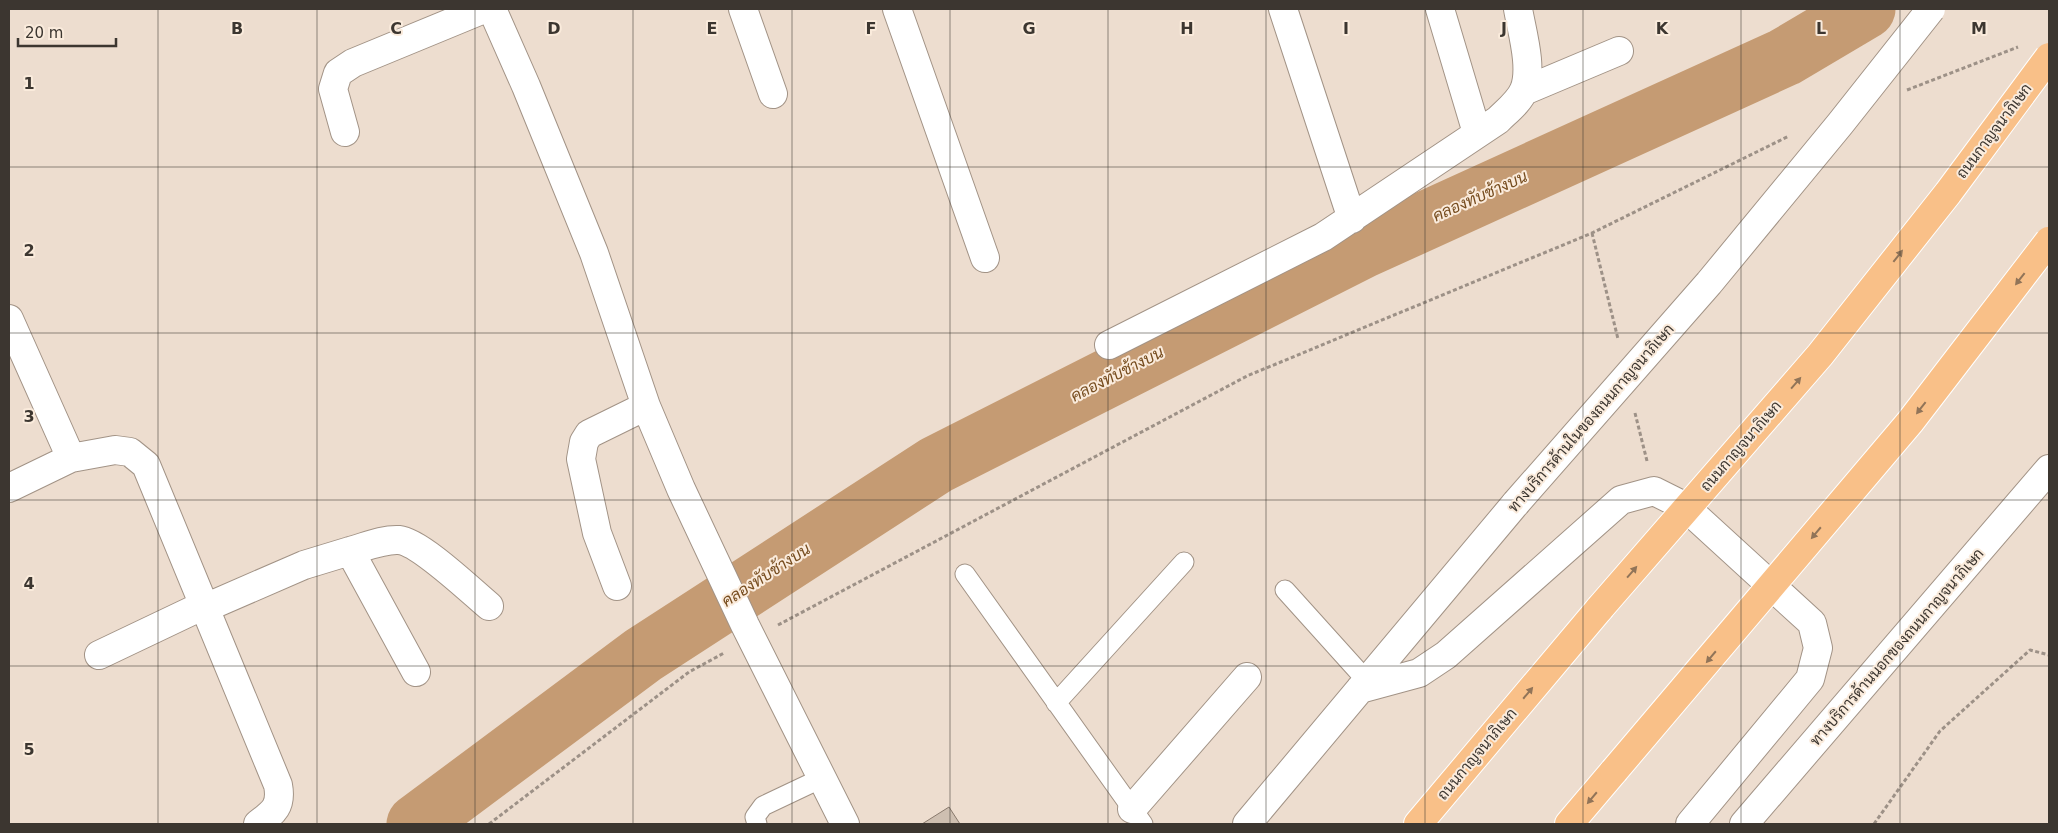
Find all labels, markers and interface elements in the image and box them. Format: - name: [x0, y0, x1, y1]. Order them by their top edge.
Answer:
- scale bar: [18, 15, 115, 47]
- text: B: [231, 19, 243, 38]
- text: C: [390, 19, 402, 38]
- text: D: [547, 19, 561, 38]
- text: E: [707, 19, 717, 38]
- text: F: [866, 19, 876, 38]
- text: G: [1022, 19, 1036, 38]
- text: H: [1180, 19, 1194, 38]
- text: I: [1343, 19, 1349, 38]
- text: J: [1500, 19, 1507, 38]
- text: K: [1656, 19, 1669, 38]
- text: L: [1816, 19, 1826, 38]
- text: M: [1971, 19, 1987, 38]
- text: 20 m: [25, 24, 63, 42]
- text: 1: [23, 74, 35, 93]
- street label: ถนนกาญจนาภิเษก: [1952, 80, 2036, 182]
- water label: คลองทับช้างบน: [1429, 165, 1530, 225]
- text: 2: [23, 241, 35, 260]
- one-way arrow: [1892, 250, 1903, 263]
- one-way arrow: [2014, 272, 2025, 285]
- street label: ทางบริการด้านในของถนนกาญจนาภิเษก: [1504, 320, 1678, 516]
- water label: คลองทับช้างบน: [1066, 341, 1167, 406]
- one-way arrow: [1790, 377, 1801, 390]
- street label: ถนนกาญจนาภิเษก: [1697, 397, 1785, 495]
- one-way arrow: [1915, 401, 1926, 414]
- text: 3: [23, 407, 35, 426]
- one-way arrow: [1810, 526, 1822, 538]
- water label: คลองทับช้างบน: [717, 538, 814, 611]
- street label: ทางบริการด้านนอกของถนนกาญจนาภิเษก: [1806, 544, 1988, 749]
- one-way arrow: [1626, 565, 1637, 578]
- text: 4: [23, 574, 35, 593]
- one-way arrow: [1705, 650, 1717, 662]
- one-way arrow: [1523, 687, 1534, 700]
- street label: ถนนกาญจนาภิเษก: [1433, 705, 1521, 803]
- text: 5: [23, 740, 35, 759]
- one-way arrow: [1586, 791, 1597, 804]

